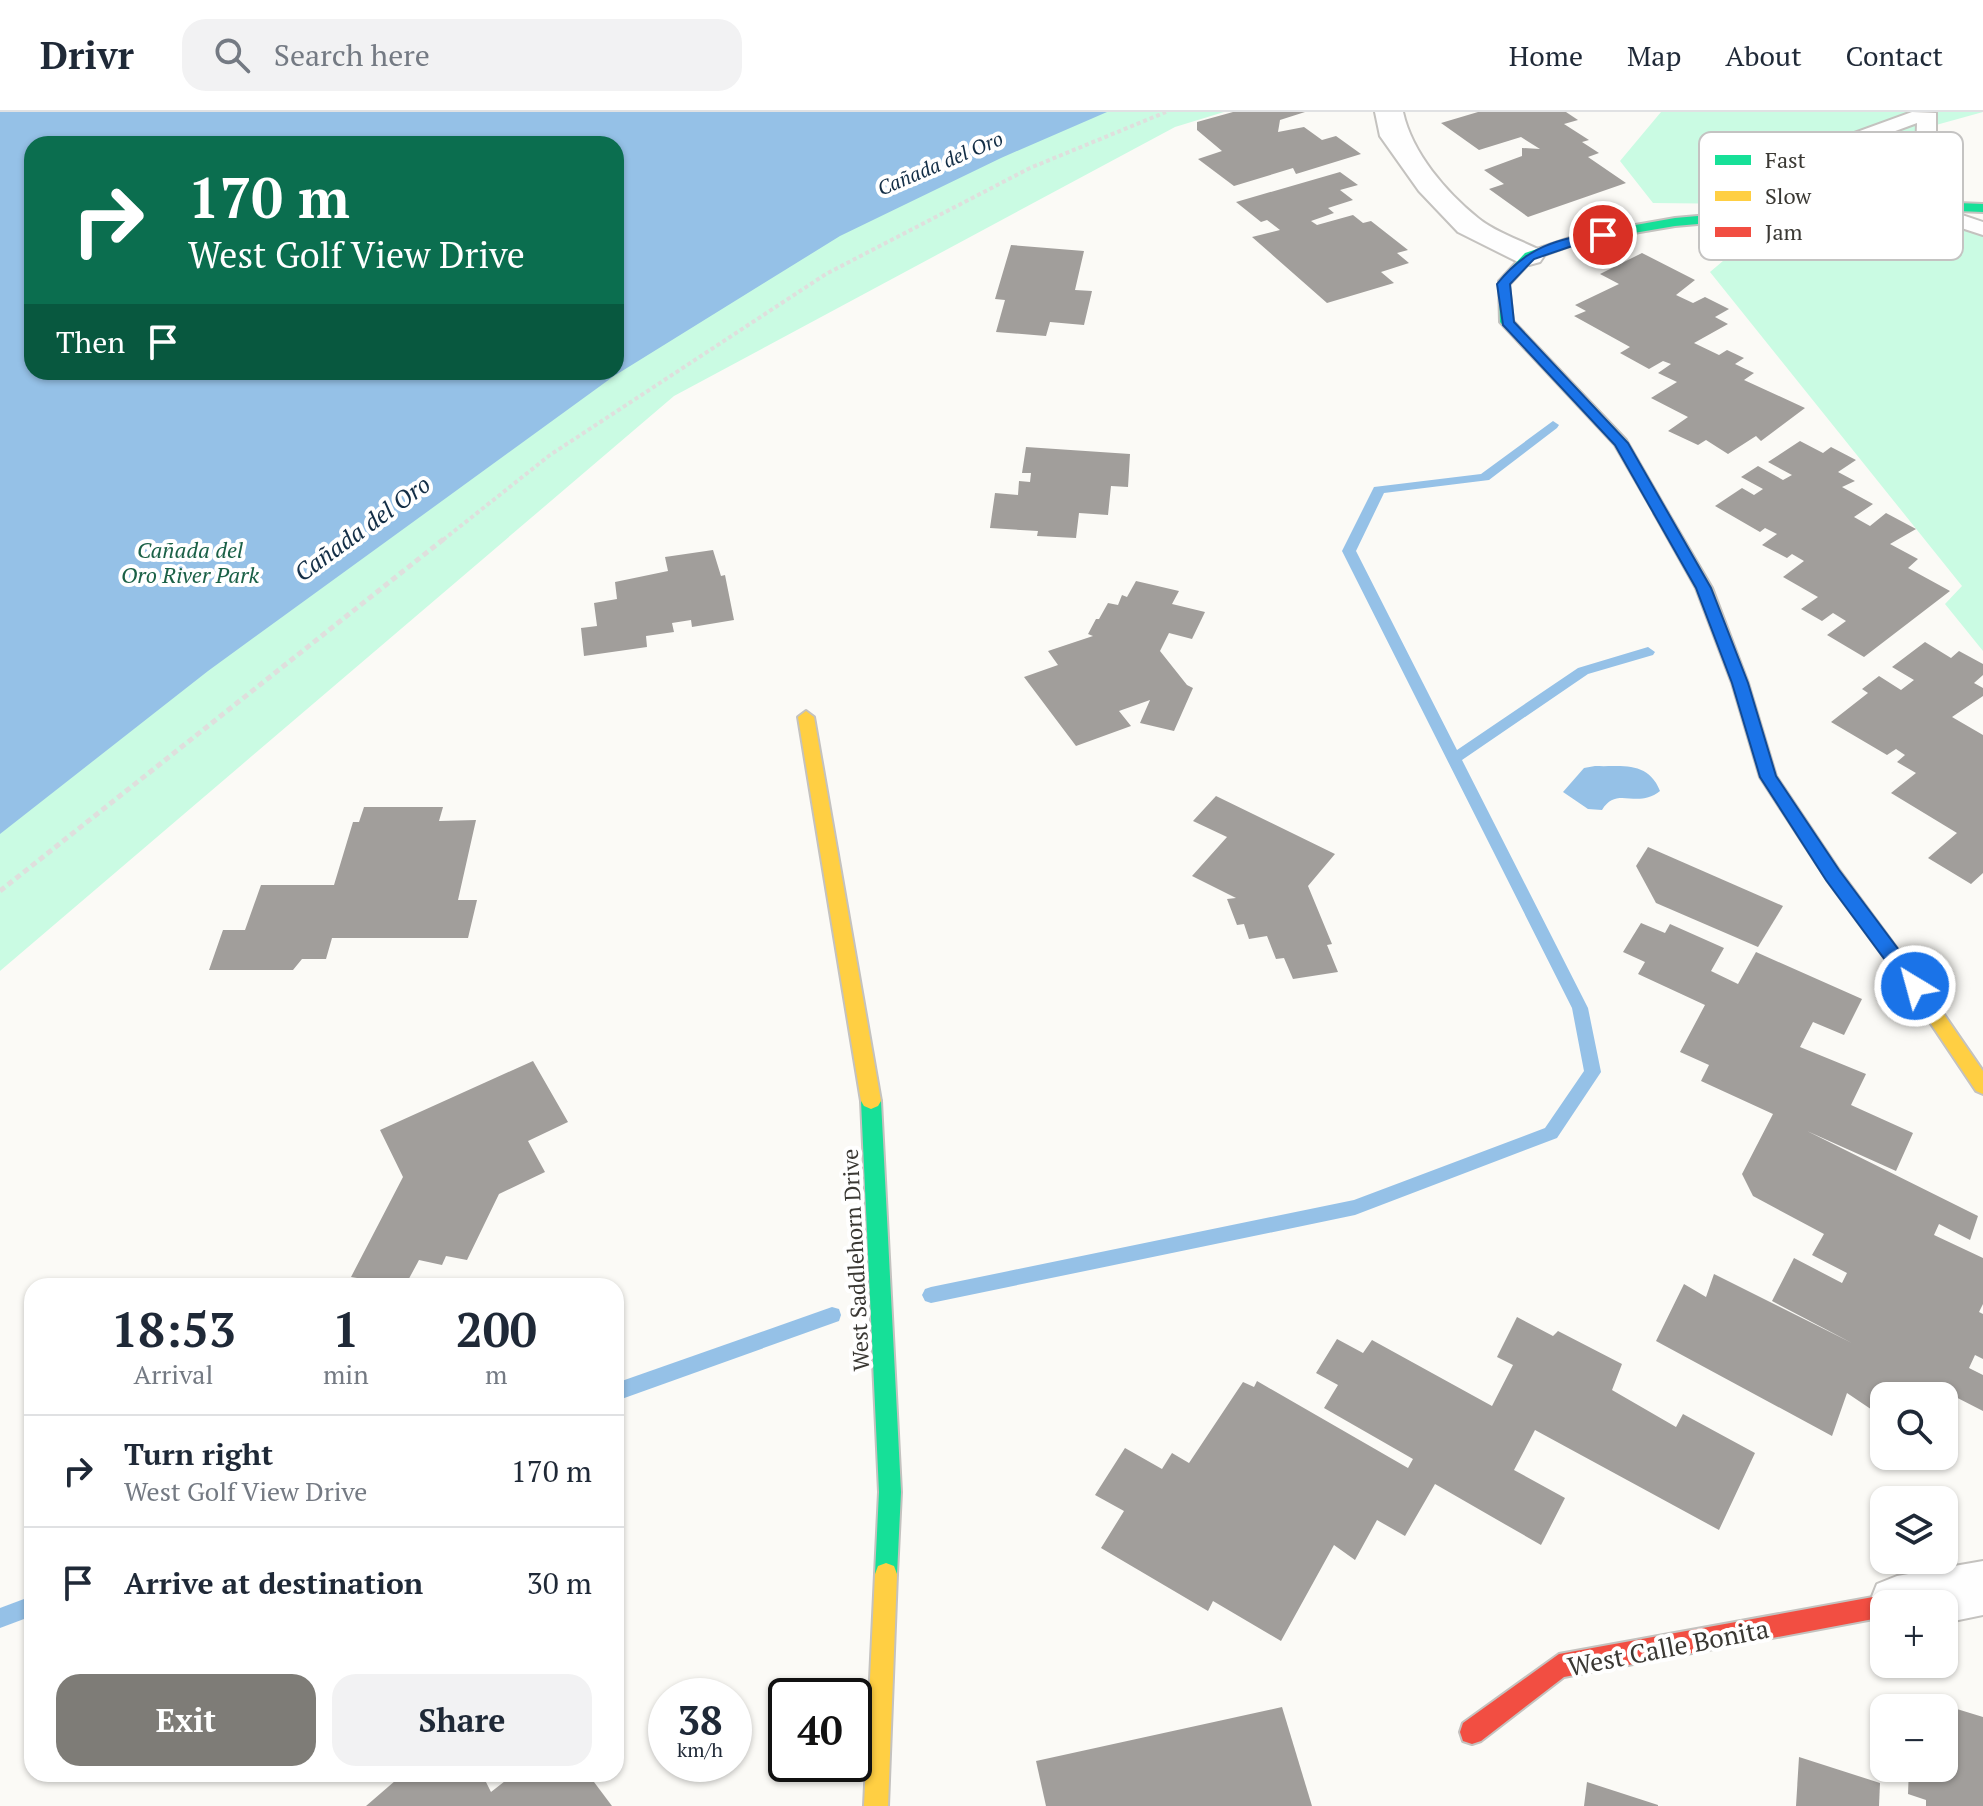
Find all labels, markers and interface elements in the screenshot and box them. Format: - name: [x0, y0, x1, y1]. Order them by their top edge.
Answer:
- search box: [182, 19, 742, 91]
- text: Drivr: [40, 30, 134, 80]
- icon: search: [210, 33, 254, 77]
- text: Search here: [274, 35, 430, 75]
- text: Home: [1509, 37, 1583, 74]
- text: Map: [1627, 37, 1681, 74]
- text: About: [1725, 37, 1802, 74]
- text: Contact: [1846, 37, 1943, 74]
- water label: Cañada del Oro: [873, 124, 1007, 202]
- legend: [1699, 132, 1963, 260]
- text: Fast: [1765, 145, 1806, 174]
- text: 170 m: [188, 160, 350, 234]
- icon: right: [56, 168, 160, 272]
- text: Slow: [1765, 181, 1812, 210]
- pin: [1569, 201, 1637, 269]
- icon: arrive: [1581, 213, 1625, 257]
- text: Jam: [1765, 217, 1803, 246]
- text: West Golf View Drive: [188, 231, 525, 278]
- icon: arrive: [141, 320, 185, 364]
- text: Then: [56, 322, 125, 362]
- water label: Cañada del Oro: [288, 468, 436, 588]
- park label: Cañada del Oro River Park: [121, 535, 259, 589]
- position arrow: [1873, 944, 1957, 1028]
- street label: West Saddlehorn Drive: [835, 1148, 875, 1372]
- text: 18:53: [111, 1297, 236, 1361]
- text: 1: [332, 1297, 359, 1361]
- text: 200: [456, 1297, 537, 1361]
- text: Arrival: [134, 1357, 213, 1391]
- text: min: [323, 1357, 369, 1391]
- text: m: [485, 1357, 508, 1391]
- map controls: [1870, 1382, 1958, 1782]
- button: search: [1870, 1382, 1958, 1470]
- text: Turn right: [124, 1434, 273, 1474]
- icon: right: [56, 1449, 100, 1493]
- text: 170 m: [511, 1451, 592, 1491]
- text: West Golf View Drive: [124, 1474, 367, 1508]
- button: layers: [1870, 1486, 1958, 1574]
- icon: arrive: [56, 1561, 100, 1605]
- text: Arrive at destination: [124, 1563, 423, 1603]
- text: 30 m: [527, 1563, 592, 1603]
- button: +: [1870, 1590, 1958, 1678]
- street label: West Calle Bonita: [1565, 1611, 1771, 1683]
- button: Exit: [56, 1674, 316, 1766]
- button: Share: [332, 1674, 592, 1766]
- speed limit sign: 40: [768, 1678, 872, 1782]
- text: 38: [677, 1693, 723, 1746]
- button: −: [1870, 1694, 1958, 1782]
- text: km/h: [677, 1736, 723, 1763]

